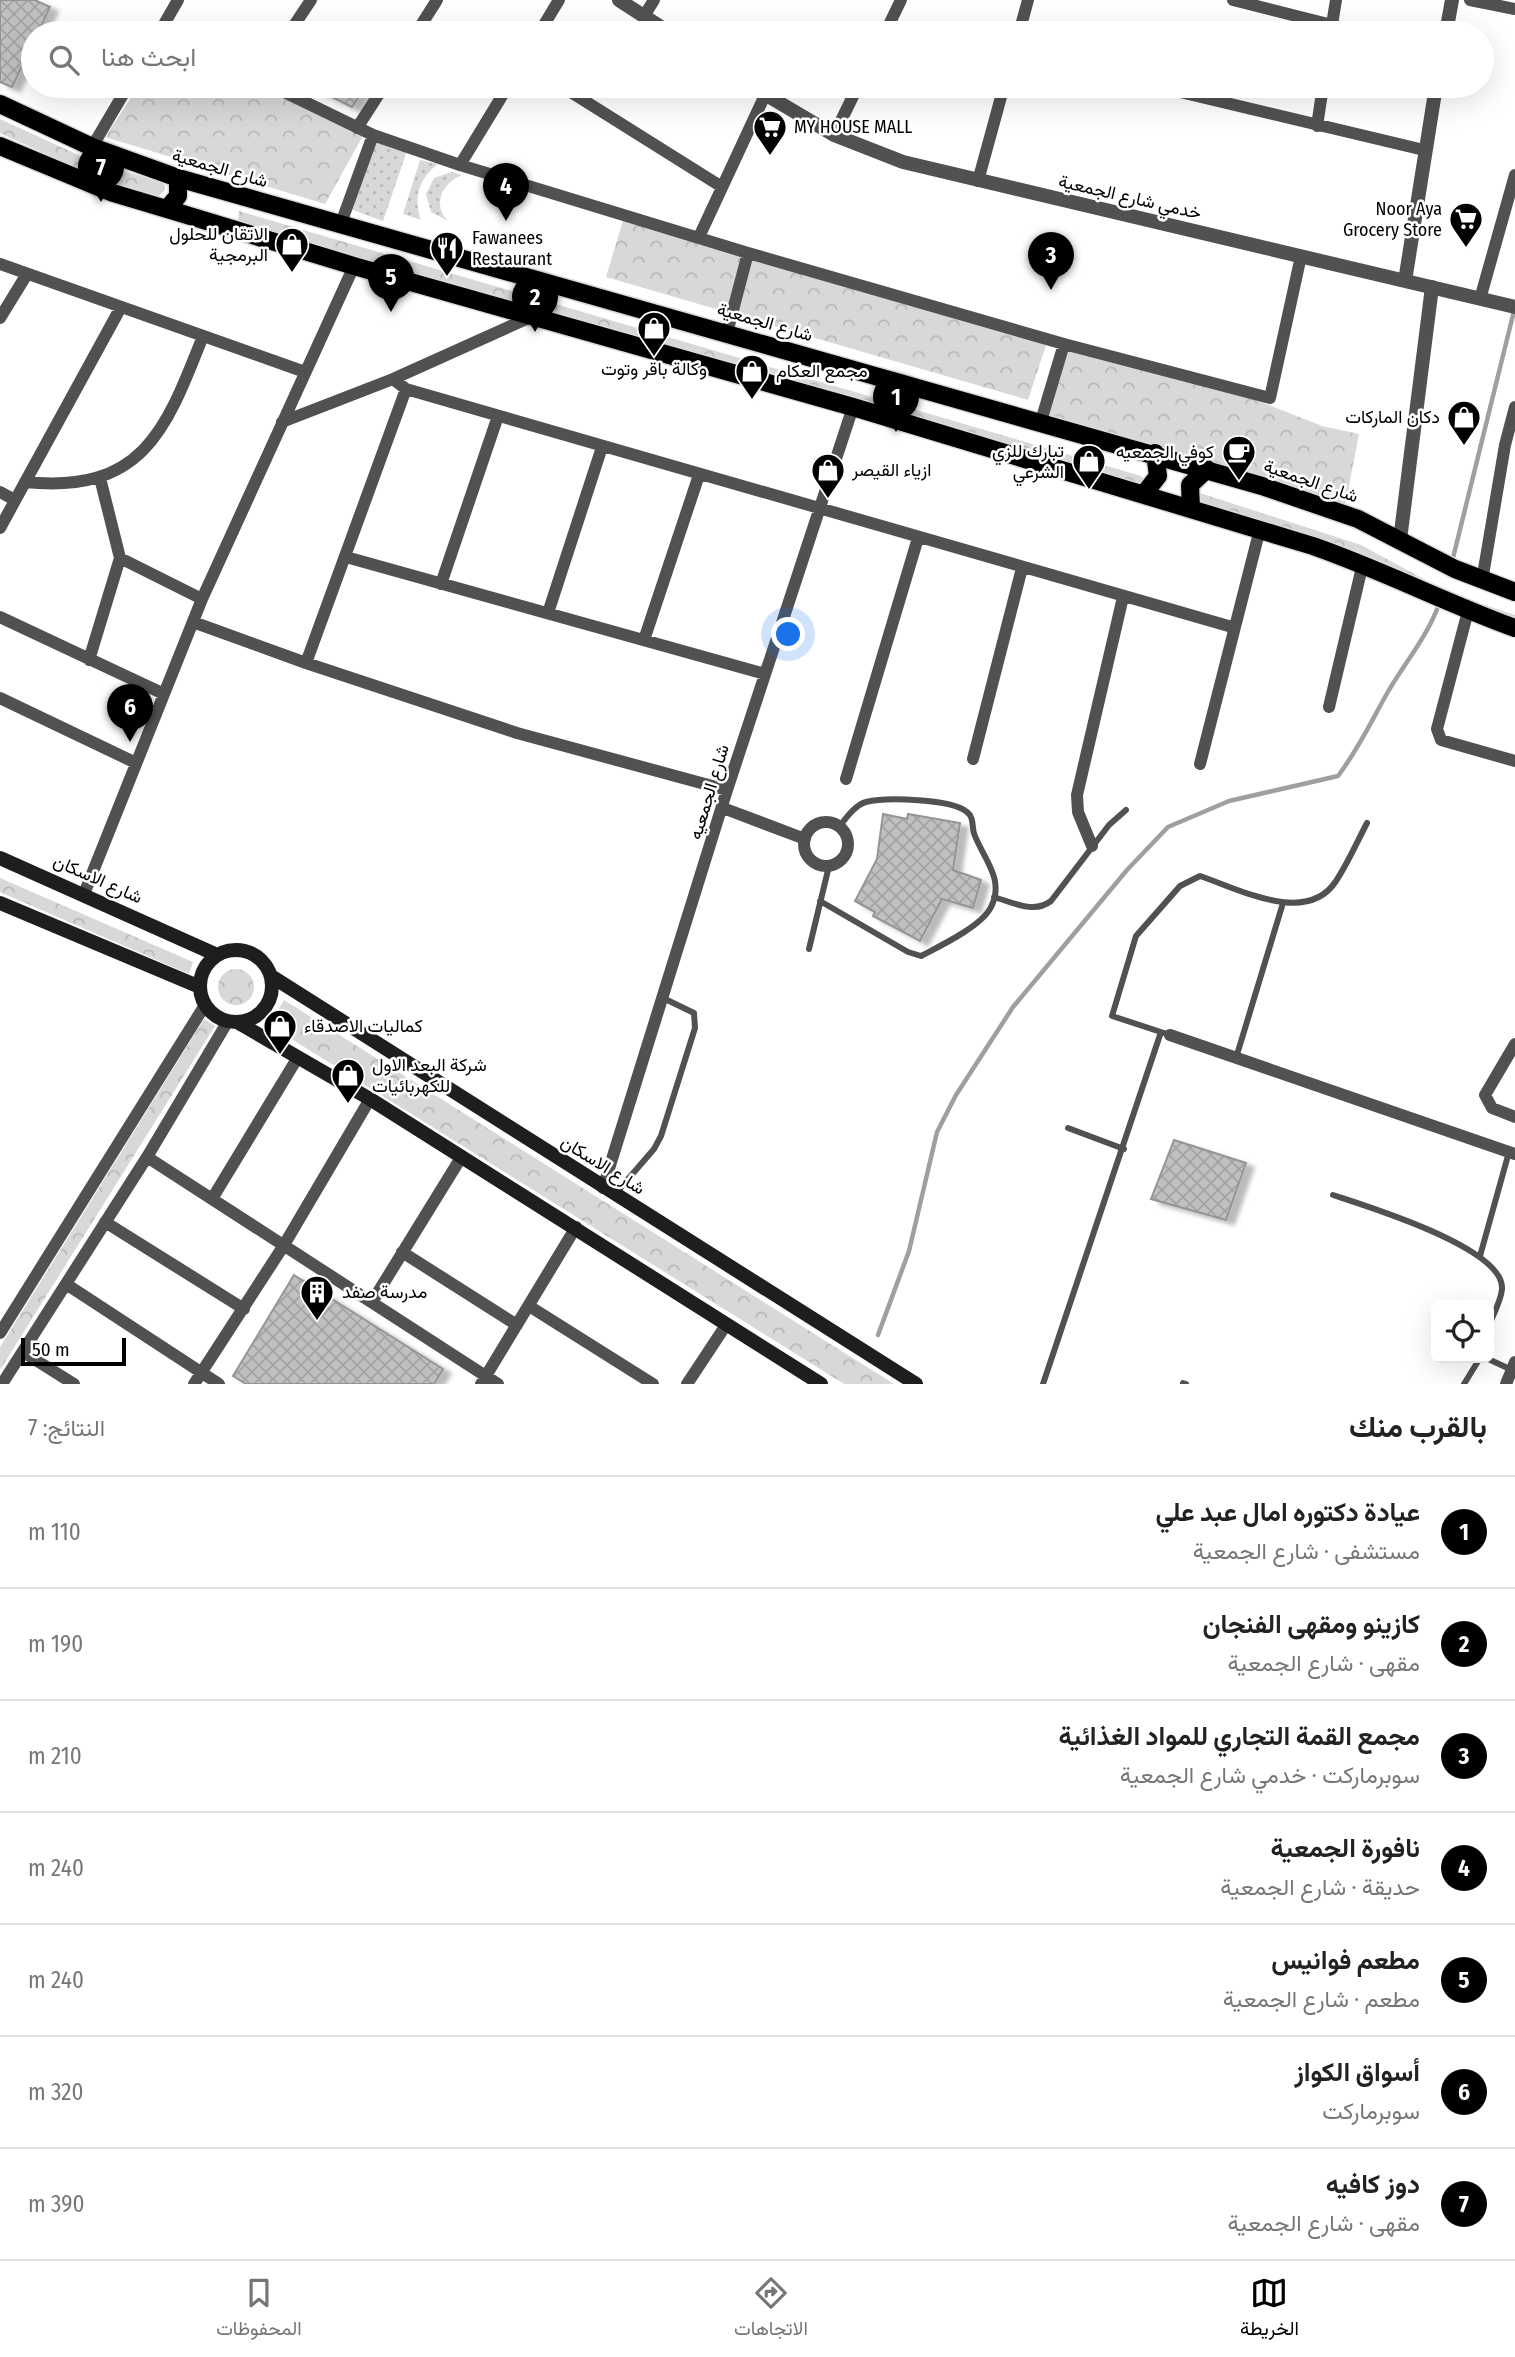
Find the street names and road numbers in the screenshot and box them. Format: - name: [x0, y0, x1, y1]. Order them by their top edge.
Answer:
- street label: شارع الجمعية: [169, 144, 270, 193]
- street label: خدمي شارع الجمعية: [1055, 170, 1204, 228]
- street label: شارع الجمعية: [714, 298, 815, 347]
- street label: شارع الجمعية: [1261, 455, 1361, 508]
- street label: شارع الجمعيه: [684, 742, 735, 843]
- street label: شارع الاسكان: [50, 850, 146, 909]
- street label: شارع الاسكان: [556, 1130, 649, 1200]

